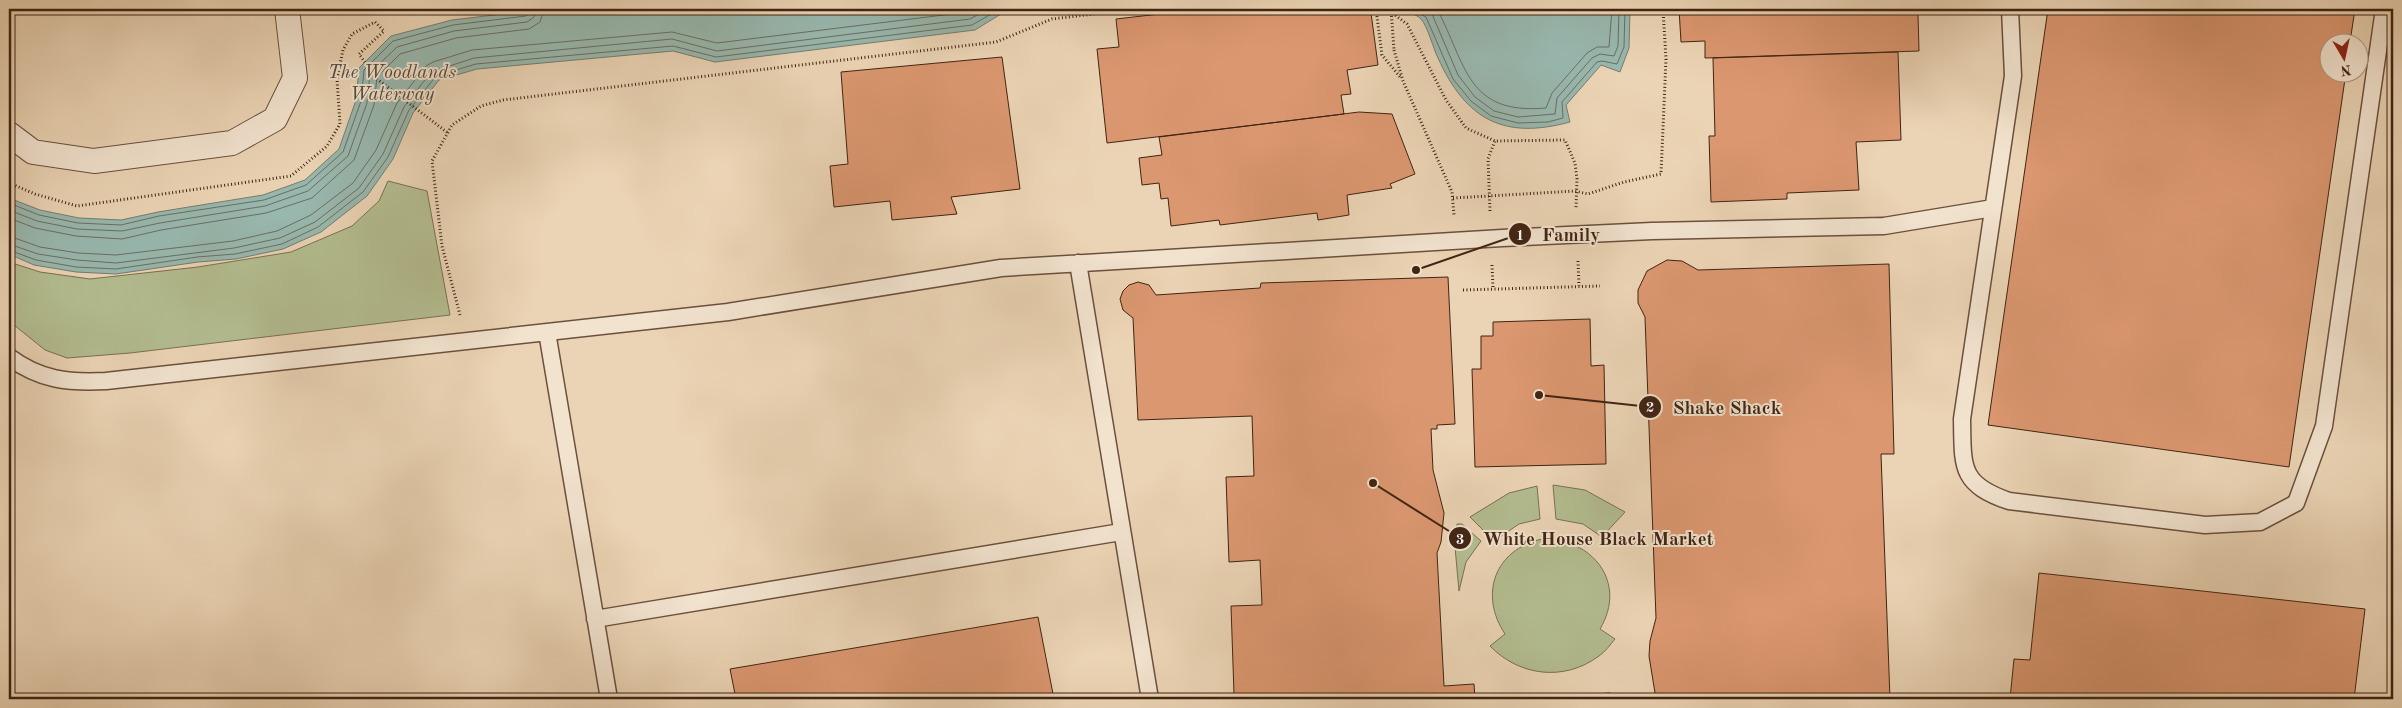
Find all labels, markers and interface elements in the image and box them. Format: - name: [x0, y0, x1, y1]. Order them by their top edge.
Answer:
- north arrow: [2320, 32, 2370, 82]
- text: N: [2339, 62, 2352, 78]
- water label: The Woodlands Waterway: [328, 64, 456, 105]
- callout: Family: [1507, 217, 1611, 251]
- text: Family: [1542, 227, 1600, 246]
- text: 1: [1516, 229, 1524, 244]
- callout: Shake Shack: [1638, 390, 1791, 424]
- text: Shake Shack: [1673, 400, 1782, 419]
- text: 2: [1646, 401, 1654, 416]
- callout: White House Black Market: [1447, 521, 1723, 555]
- text: White House Black Market: [1482, 531, 1714, 550]
- text: 3: [1456, 533, 1464, 548]

